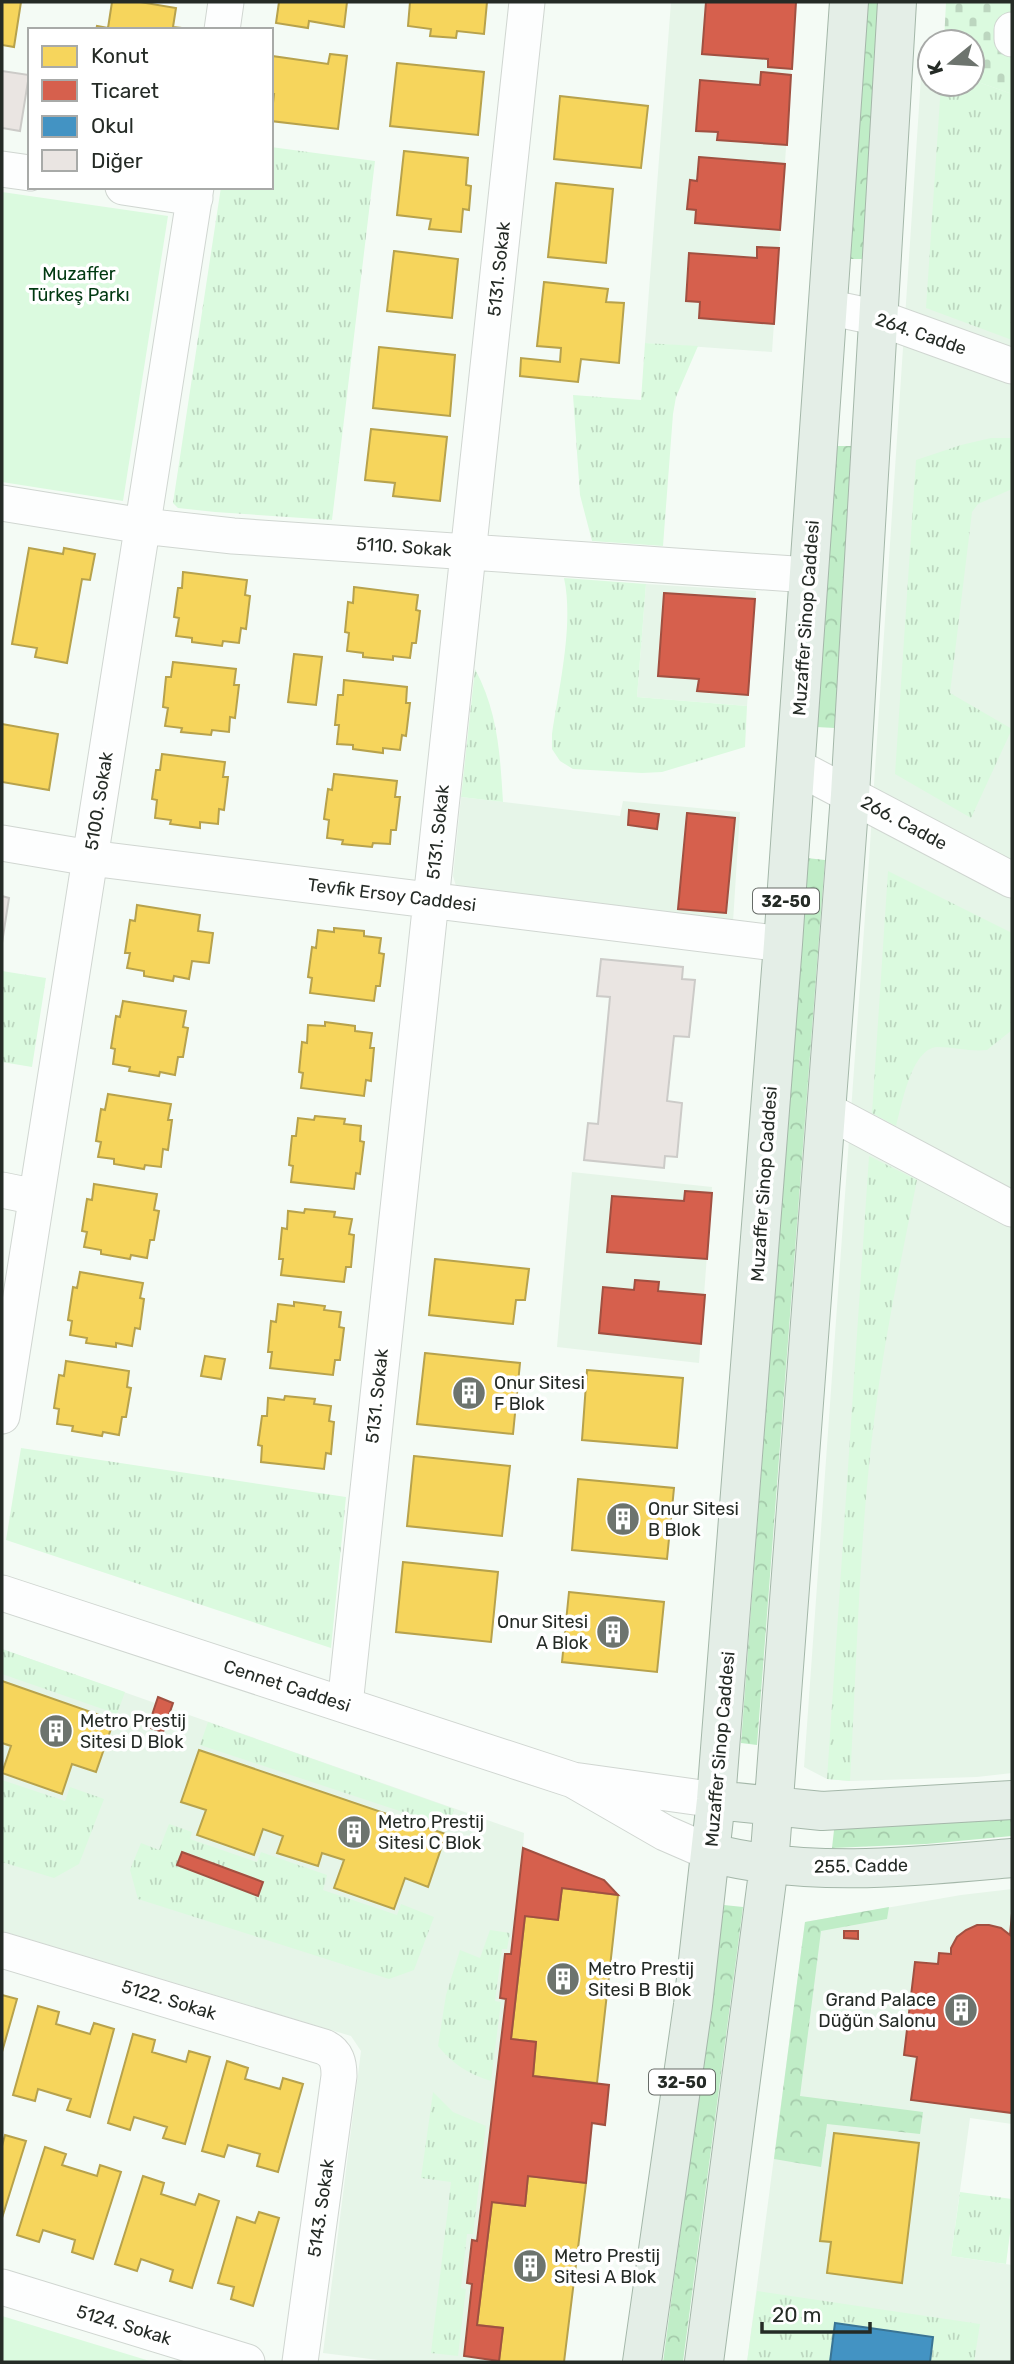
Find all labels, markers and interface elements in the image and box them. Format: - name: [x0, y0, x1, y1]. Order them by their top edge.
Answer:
- legend: [28, 28, 273, 189]
- north arrow: [916, 28, 986, 98]
- text: Konut: [91, 43, 149, 68]
- text: K: [922, 58, 948, 78]
- text: Ticaret: [91, 78, 159, 103]
- text: Okul: [91, 113, 134, 138]
- text: Diğer: [91, 148, 143, 173]
- street label: 5131. Sokak: [483, 220, 515, 317]
- park label: Muzaffer Türkeş Parkı: [29, 263, 129, 306]
- street label: 264. Cadde: [873, 308, 969, 360]
- street label: Muzaffer Sinop Caddesi: [788, 519, 824, 717]
- street label: 5110. Sokak: [355, 533, 453, 561]
- street label: 5100. Sokak: [80, 749, 118, 852]
- street label: 5131. Sokak: [422, 783, 454, 880]
- street label: 266. Cadde: [857, 791, 951, 855]
- street label: Tevfik Ersoy Caddesi: [307, 874, 477, 916]
- road number: 32-50: [753, 888, 819, 914]
- street label: Muzaffer Sinop Caddesi: [746, 1085, 782, 1283]
- street label: 5131. Sokak: [361, 1347, 393, 1444]
- place label: Onur Sitesi F Blok: [494, 1372, 585, 1415]
- building icon: Onur Sitesi F Blok: [450, 1374, 488, 1412]
- place label: Onur Sitesi B Blok: [648, 1498, 739, 1541]
- building icon: Onur Sitesi B Blok: [604, 1500, 642, 1538]
- place label: Onur Sitesi A Blok: [497, 1611, 589, 1654]
- building icon: Onur Sitesi A Blok: [594, 1613, 632, 1651]
- street label: Muzaffer Sinop Caddesi: [700, 1650, 740, 1848]
- street label: Cennet Caddesi: [221, 1655, 353, 1717]
- place label: Metro Prestij Sitesi D Blok: [80, 1710, 186, 1753]
- building icon: Metro Prestij Sitesi D Blok: [37, 1712, 75, 1750]
- place label: Metro Prestij Sitesi C Blok: [378, 1811, 484, 1854]
- building icon: Metro Prestij Sitesi C Blok: [335, 1813, 373, 1851]
- street label: 255. Cadde: [814, 1854, 908, 1878]
- place label: Metro Prestij Sitesi B Blok: [588, 1958, 694, 2001]
- building icon: Metro Prestij Sitesi B Blok: [544, 1960, 582, 1998]
- street label: 5122. Sokak: [119, 1975, 220, 2025]
- place label: Grand Palace Düğün Salonu: [818, 1989, 936, 2032]
- building icon: Grand Palace Düğün Salonu: [942, 1991, 980, 2029]
- road number: 32-50: [649, 2070, 715, 2094]
- street label: 5143. Sokak: [303, 2157, 339, 2259]
- place label: Metro Prestij Sitesi A Blok: [554, 2245, 660, 2288]
- building icon: Metro Prestij Sitesi A Blok: [511, 2247, 549, 2285]
- scale bar: [762, 2290, 870, 2334]
- street label: 5124. Sokak: [74, 2300, 175, 2350]
- text: 20 m: [772, 2302, 821, 2327]

